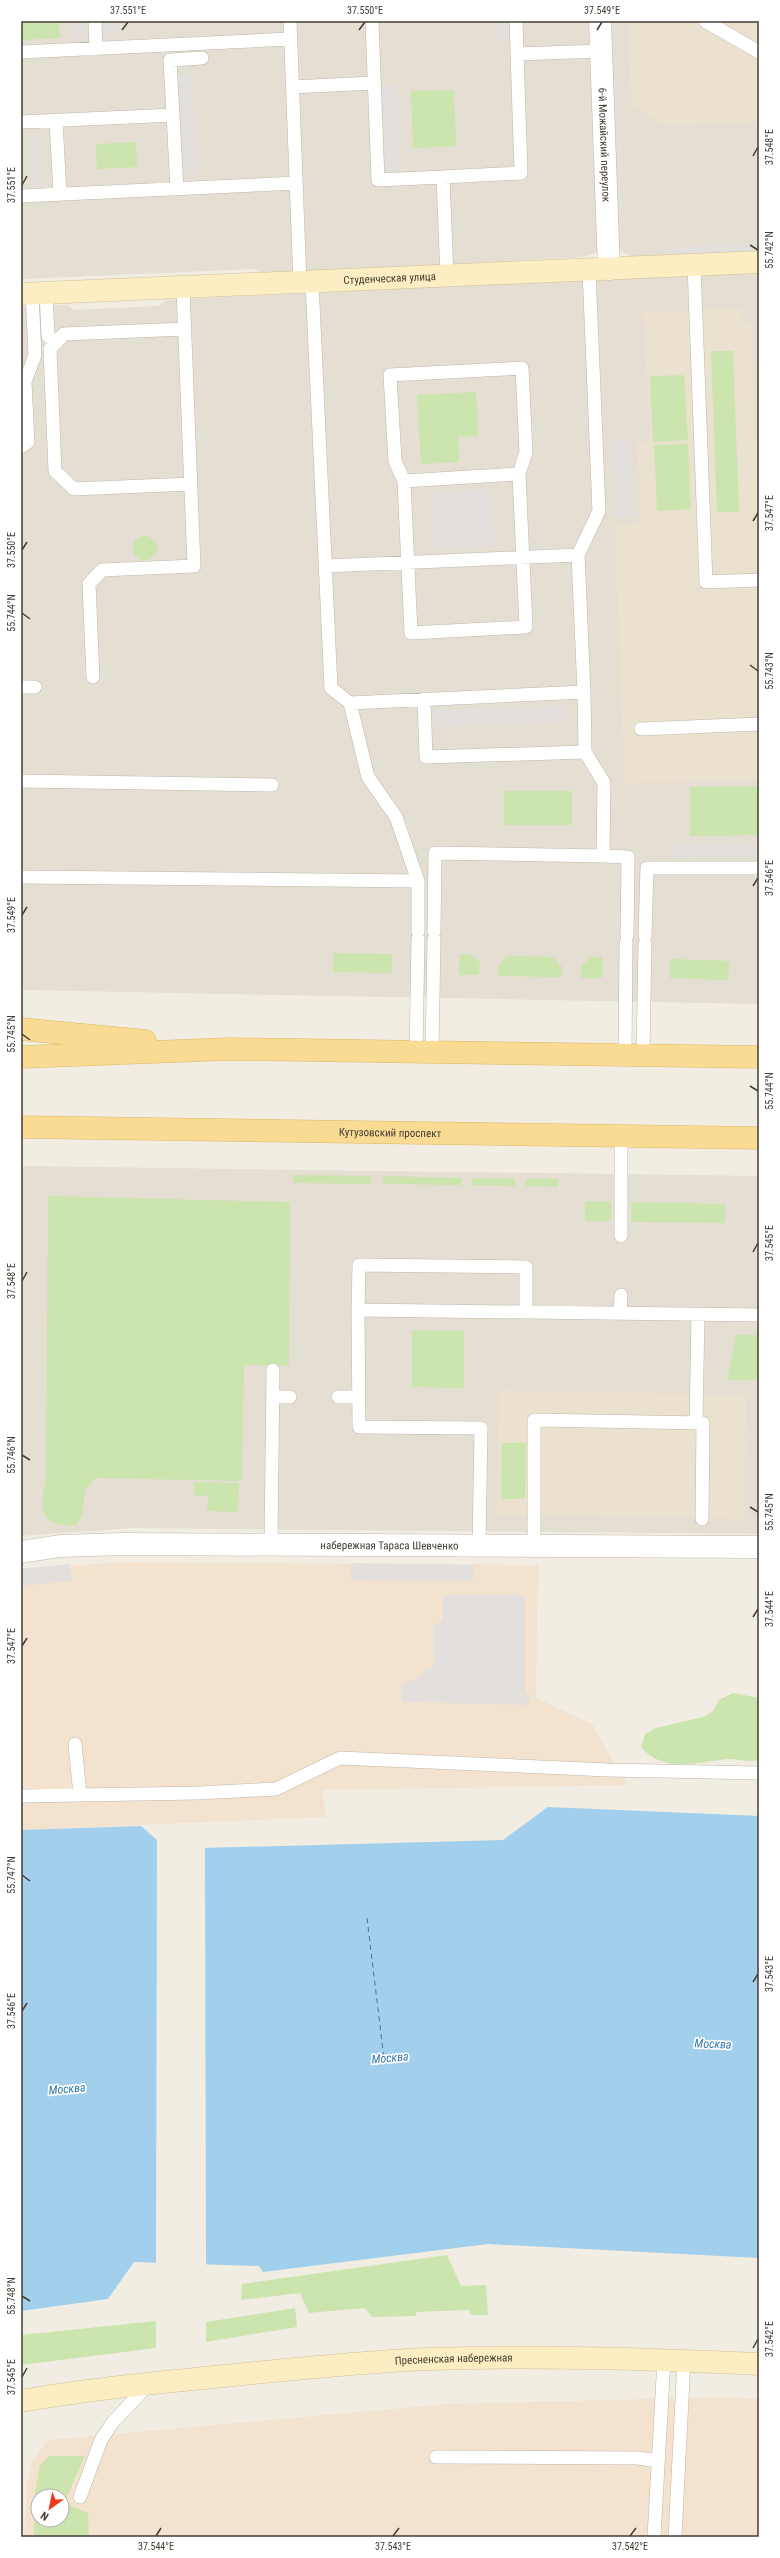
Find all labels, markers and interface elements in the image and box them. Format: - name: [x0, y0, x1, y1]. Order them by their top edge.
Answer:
- text: 37.551°E: [110, 5, 146, 16]
- text: 37.550°E: [347, 5, 383, 16]
- text: 37.549°E: [584, 5, 620, 16]
- street label: 6-й Можайский переулок: [595, 87, 613, 203]
- text: 37.548°E: [764, 129, 775, 165]
- text: 37.551°E: [6, 167, 17, 203]
- text: 55.742°N: [764, 231, 775, 269]
- street label: Студенческая улица: [343, 270, 436, 287]
- text: 37.547°E: [764, 495, 775, 531]
- text: 37.550°E: [6, 532, 17, 568]
- text: 55.744°N: [6, 594, 17, 632]
- text: 55.743°N: [764, 652, 775, 690]
- text: 37.546°E: [764, 860, 775, 896]
- text: 37.549°E: [6, 897, 17, 933]
- text: 55.745°N: [6, 1015, 17, 1053]
- text: 55.744°N: [764, 1072, 775, 1110]
- street label: Кутузовский проспект: [339, 1126, 442, 1140]
- text: 37.545°E: [764, 1225, 775, 1261]
- text: 37.548°E: [6, 1263, 17, 1299]
- text: 55.746°N: [6, 1436, 17, 1474]
- text: 55.745°N: [764, 1493, 775, 1531]
- street label: набережная Тараса Шевченко: [320, 1539, 459, 1553]
- text: 37.544°E: [764, 1591, 775, 1627]
- text: 37.547°E: [6, 1628, 17, 1664]
- text: 55.747°N: [6, 1856, 17, 1894]
- text: 37.543°E: [764, 1956, 775, 1992]
- text: 37.546°E: [6, 1993, 17, 2029]
- water label: Москва: [694, 2036, 732, 2052]
- water label: Москва: [371, 2049, 409, 2067]
- water label: Москва: [48, 2080, 86, 2098]
- text: 55.748°N: [6, 2277, 17, 2315]
- text: 37.542°E: [764, 2321, 775, 2357]
- street label: Пресненская набережная: [394, 2351, 513, 2368]
- text: 37.545°E: [6, 2359, 17, 2395]
- north arrow: [30, 2488, 70, 2528]
- text: N: [38, 2509, 51, 2523]
- text: 37.544°E: [138, 2541, 174, 2552]
- text: 37.543°E: [375, 2541, 411, 2552]
- text: 37.542°E: [612, 2541, 648, 2552]

